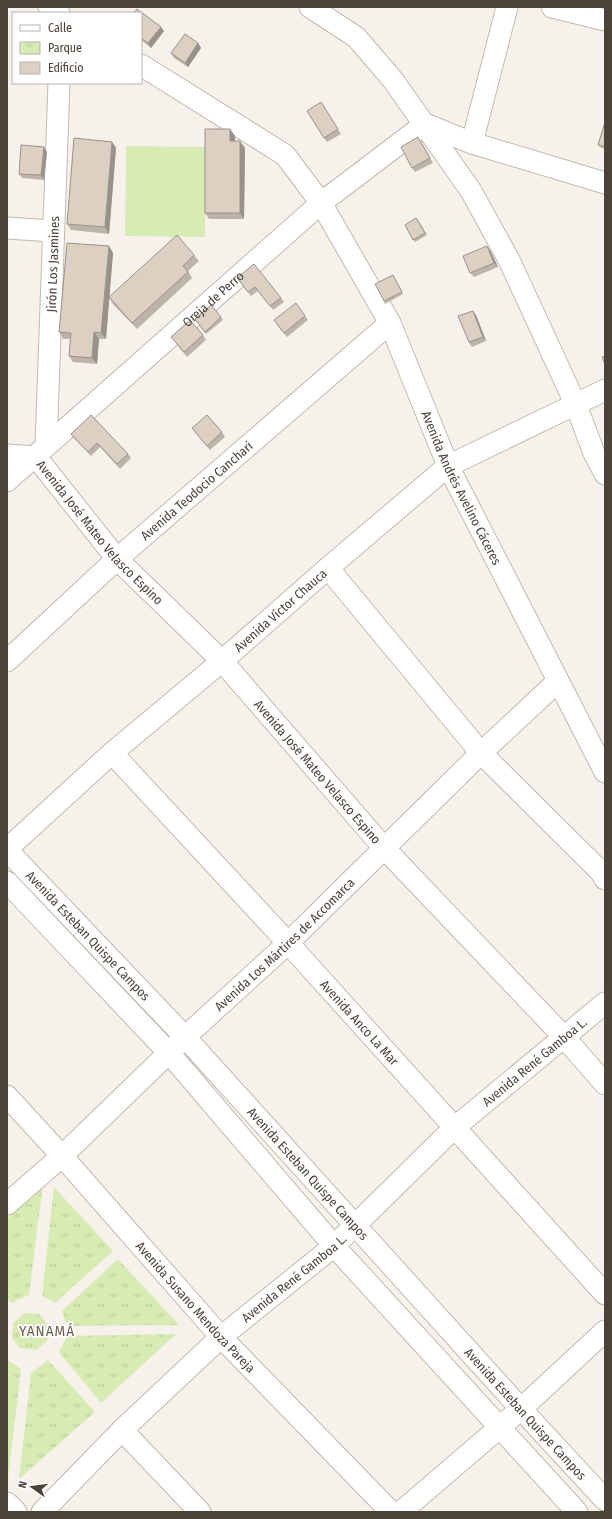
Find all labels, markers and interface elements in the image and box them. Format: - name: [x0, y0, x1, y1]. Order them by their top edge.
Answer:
- legend: [12, 12, 142, 84]
- text: Calle: [48, 21, 72, 35]
- text: Parque: [48, 41, 82, 55]
- text: Edificio: [48, 61, 84, 75]
- street label: Jirón Los Jasmines: [44, 215, 62, 313]
- street label: Oreja de Perro: [180, 268, 247, 330]
- street label: Avenida Andrés Avelino Cáceres: [418, 409, 505, 568]
- street label: Avenida Teodocio Canchari: [138, 438, 256, 543]
- street label: Avenida José Mateo Velasco Espino: [33, 457, 166, 608]
- street label: Avenida Víctor Chauca: [231, 566, 330, 655]
- street label: Avenida José Mateo Velasco Espino: [251, 697, 384, 847]
- street label: Avenida Esteban Quispe Campos: [23, 868, 153, 1004]
- street label: Avenida Los Mártires de Accomarca: [212, 875, 358, 1014]
- street label: Avenida Anco La Mar: [317, 977, 402, 1069]
- street label: Avenida René Gamboa L.: [479, 1014, 590, 1109]
- street label: Avenida Esteban Quispe Campos: [244, 1104, 372, 1243]
- street label: Avenida René Gamboa L.: [239, 1231, 350, 1326]
- street label: Avenida Susano Mendoza Pareja: [133, 1239, 258, 1376]
- district label: YANAMÁ: [19, 1322, 75, 1340]
- street label: Avenida Esteban Quispe Campos: [461, 1345, 590, 1483]
- north arrow: [12, 1467, 52, 1507]
- text: N: [16, 1480, 30, 1489]

